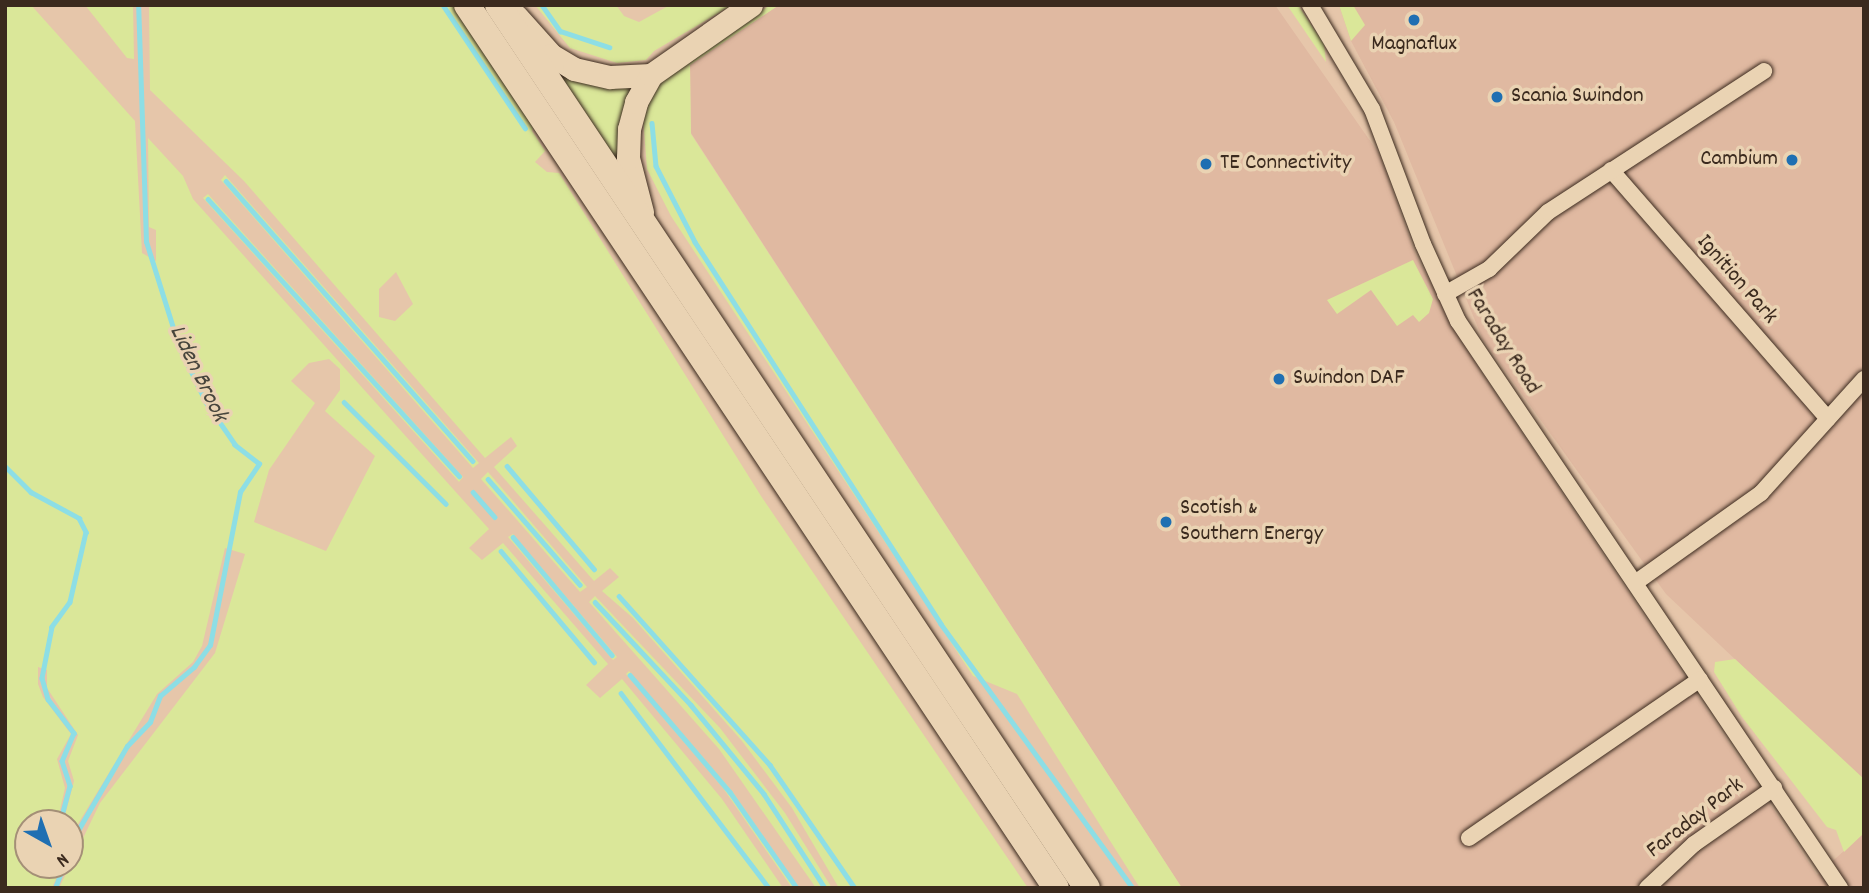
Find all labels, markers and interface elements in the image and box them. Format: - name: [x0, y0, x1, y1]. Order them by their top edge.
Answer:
- marker: Magnaflux: [1406, 12, 1422, 28]
- place label: Magnaflux: [1371, 31, 1457, 59]
- place label: Scania Swindon: [1511, 83, 1644, 111]
- marker: Scania Swindon: [1489, 89, 1505, 105]
- place label: Cambium: [1700, 146, 1778, 174]
- place label: TE Connectivity: [1220, 150, 1351, 178]
- marker: Cambium: [1784, 152, 1800, 168]
- marker: TE Connectivity: [1198, 156, 1214, 172]
- street label: Ignition Park: [1689, 229, 1783, 331]
- street label: Faraday Road: [1459, 284, 1545, 400]
- water label: Liden Brook: [161, 321, 233, 427]
- place label: Swindon DAF: [1293, 365, 1404, 393]
- marker: Swindon DAF: [1271, 371, 1287, 387]
- place label: Scotish & Southern Energy: [1180, 495, 1323, 549]
- marker: Scotish & Southern Energy: [1158, 514, 1174, 530]
- street label: Faraday Park: [1642, 773, 1750, 865]
- north arrow: [14, 809, 84, 879]
- text: N: [49, 846, 74, 872]

